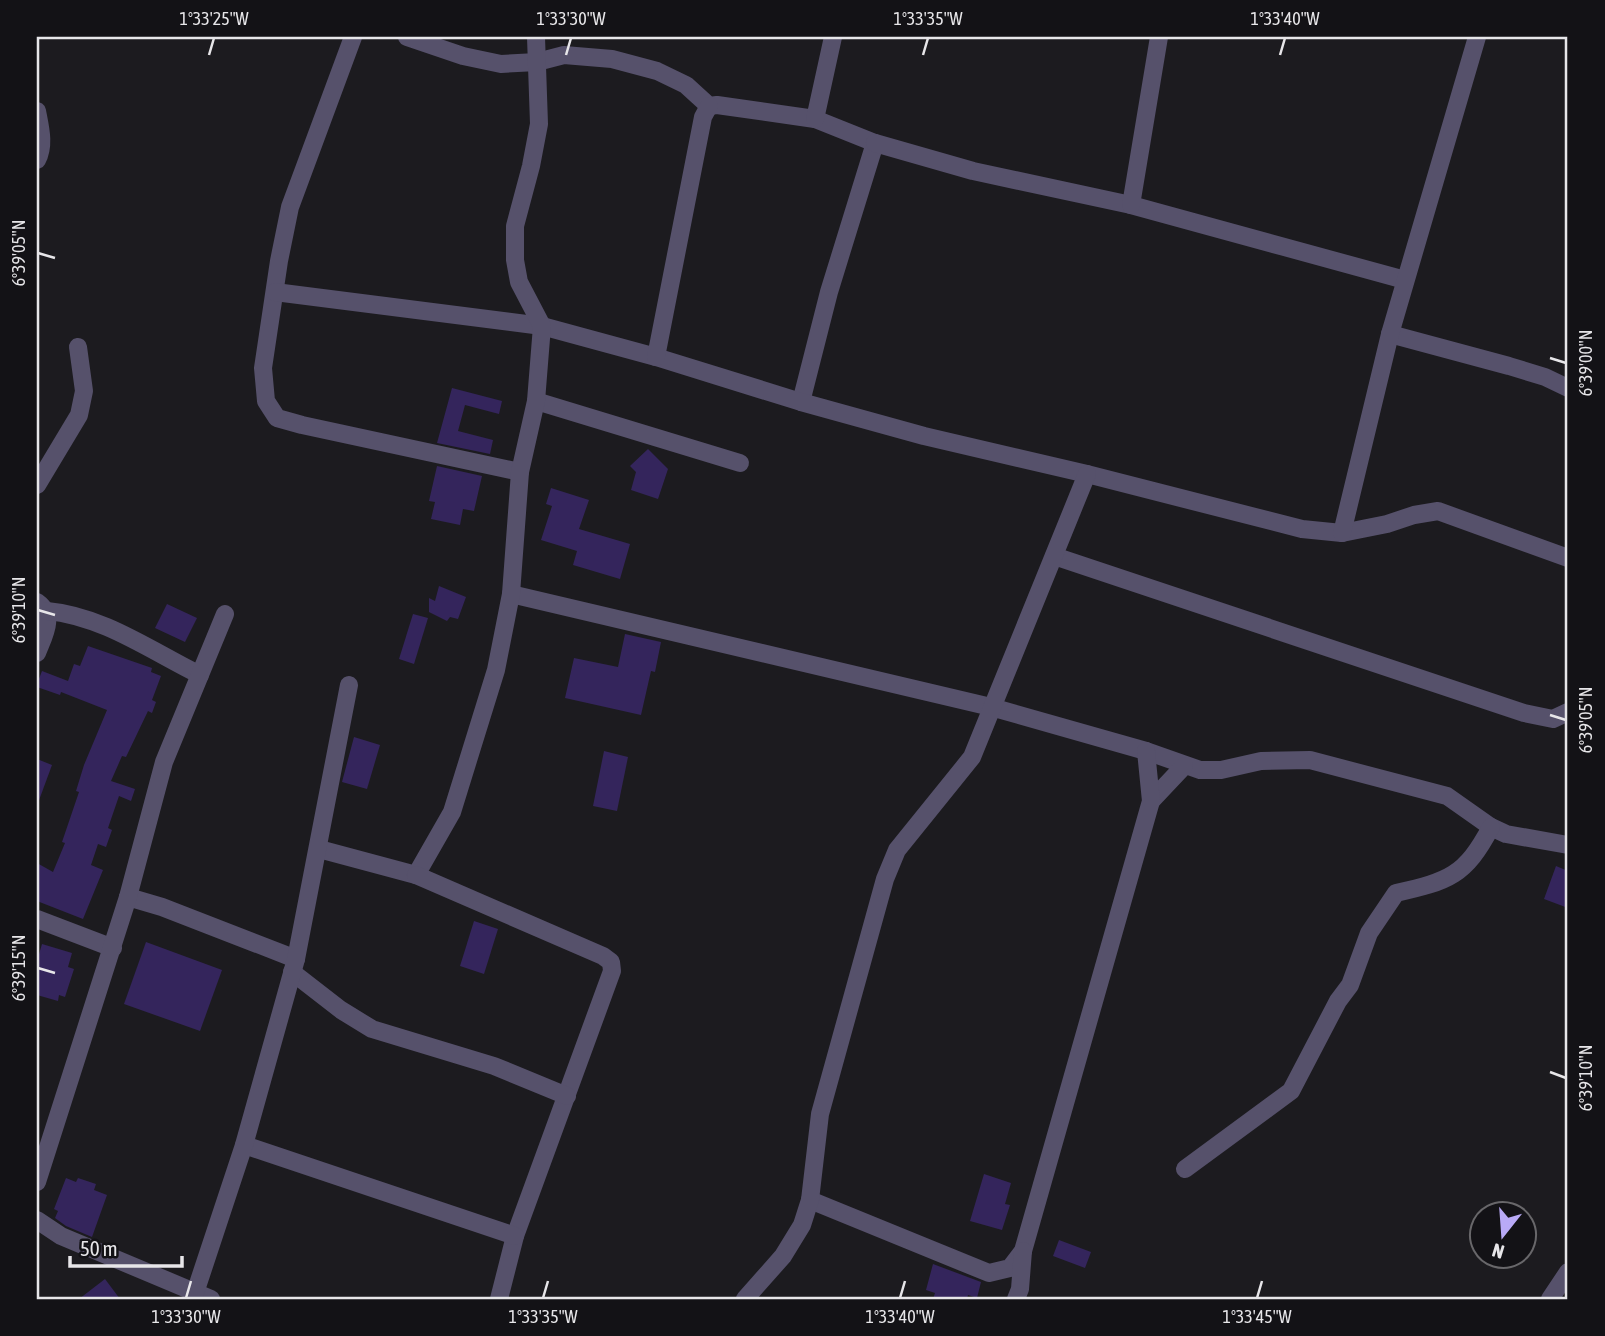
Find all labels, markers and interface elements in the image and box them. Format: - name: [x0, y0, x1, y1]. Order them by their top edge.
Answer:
- text: 1°33'25"W: [179, 8, 249, 29]
- text: 1°33'30"W: [536, 8, 606, 29]
- text: 1°33'35"W: [893, 8, 963, 29]
- text: 1°33'40"W: [1250, 8, 1320, 29]
- text: 6°39'05"N: [8, 220, 29, 286]
- text: 6°39'00"N: [1575, 330, 1596, 396]
- text: 6°39'10"N: [8, 577, 29, 643]
- text: 6°39'05"N: [1575, 687, 1596, 753]
- text: 6°39'15"N: [8, 935, 29, 1001]
- text: 6°39'10"N: [1575, 1045, 1596, 1111]
- north arrow: [1468, 1200, 1538, 1270]
- scale bar: [70, 1224, 182, 1268]
- text: 50 m: [80, 1236, 118, 1260]
- text: N: [1489, 1239, 1507, 1263]
- text: 1°33'30"W: [151, 1306, 221, 1327]
- text: 1°33'35"W: [508, 1306, 578, 1327]
- text: 1°33'40"W: [865, 1306, 935, 1327]
- text: 1°33'45"W: [1222, 1306, 1292, 1327]

